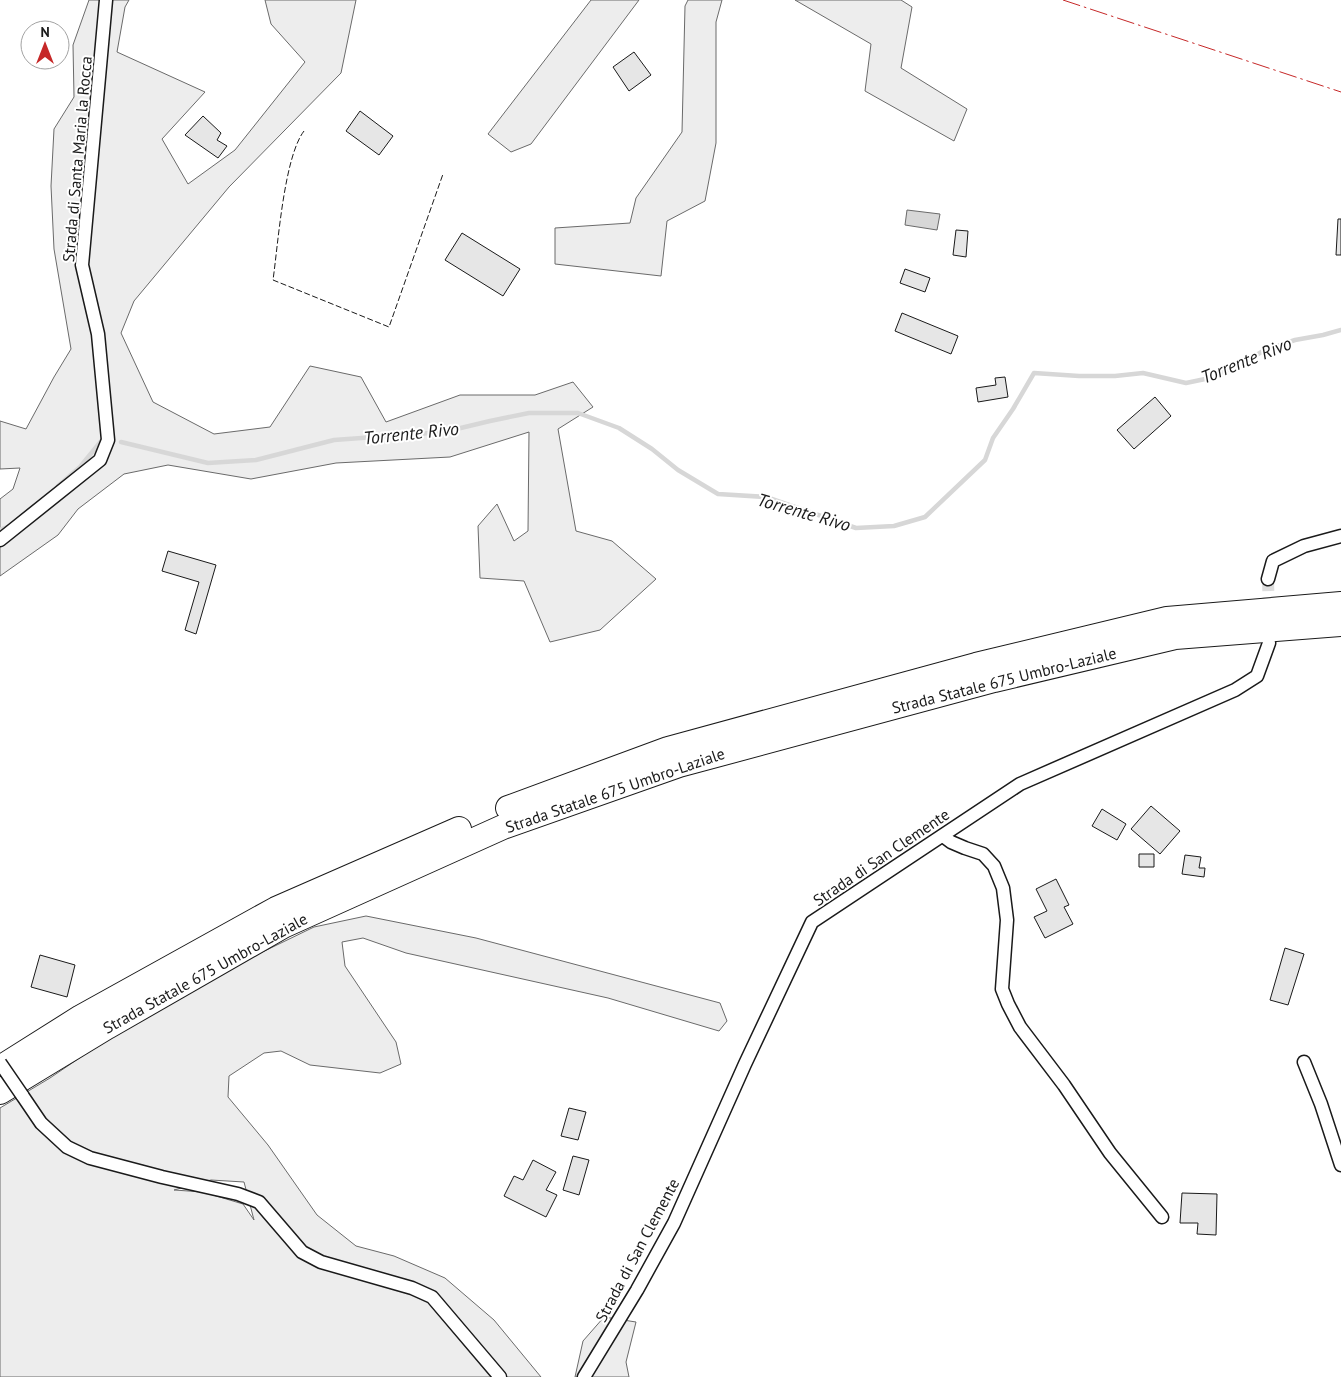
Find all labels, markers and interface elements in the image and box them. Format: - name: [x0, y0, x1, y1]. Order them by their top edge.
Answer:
- north arrow: [20, 20, 70, 70]
- text: N: [40, 23, 50, 41]
- street label: Strada di Santa Maria la Rocca: [58, 55, 96, 263]
- water label: Torrente Rivo: [1197, 331, 1295, 389]
- water label: Torrente Rivo: [362, 417, 460, 449]
- water label: Torrente Rivo: [755, 488, 853, 536]
- street label: Strada Statale 675 Umbro-Laziale: [890, 642, 1118, 718]
- street label: Strada Statale 675 Umbro-Laziale: [503, 743, 727, 837]
- street label: Strada di San Clemente: [809, 804, 953, 910]
- street label: Strada Statale 675 Umbro-Laziale: [99, 908, 311, 1038]
- street label: Strada di San Clemente: [591, 1175, 683, 1325]

